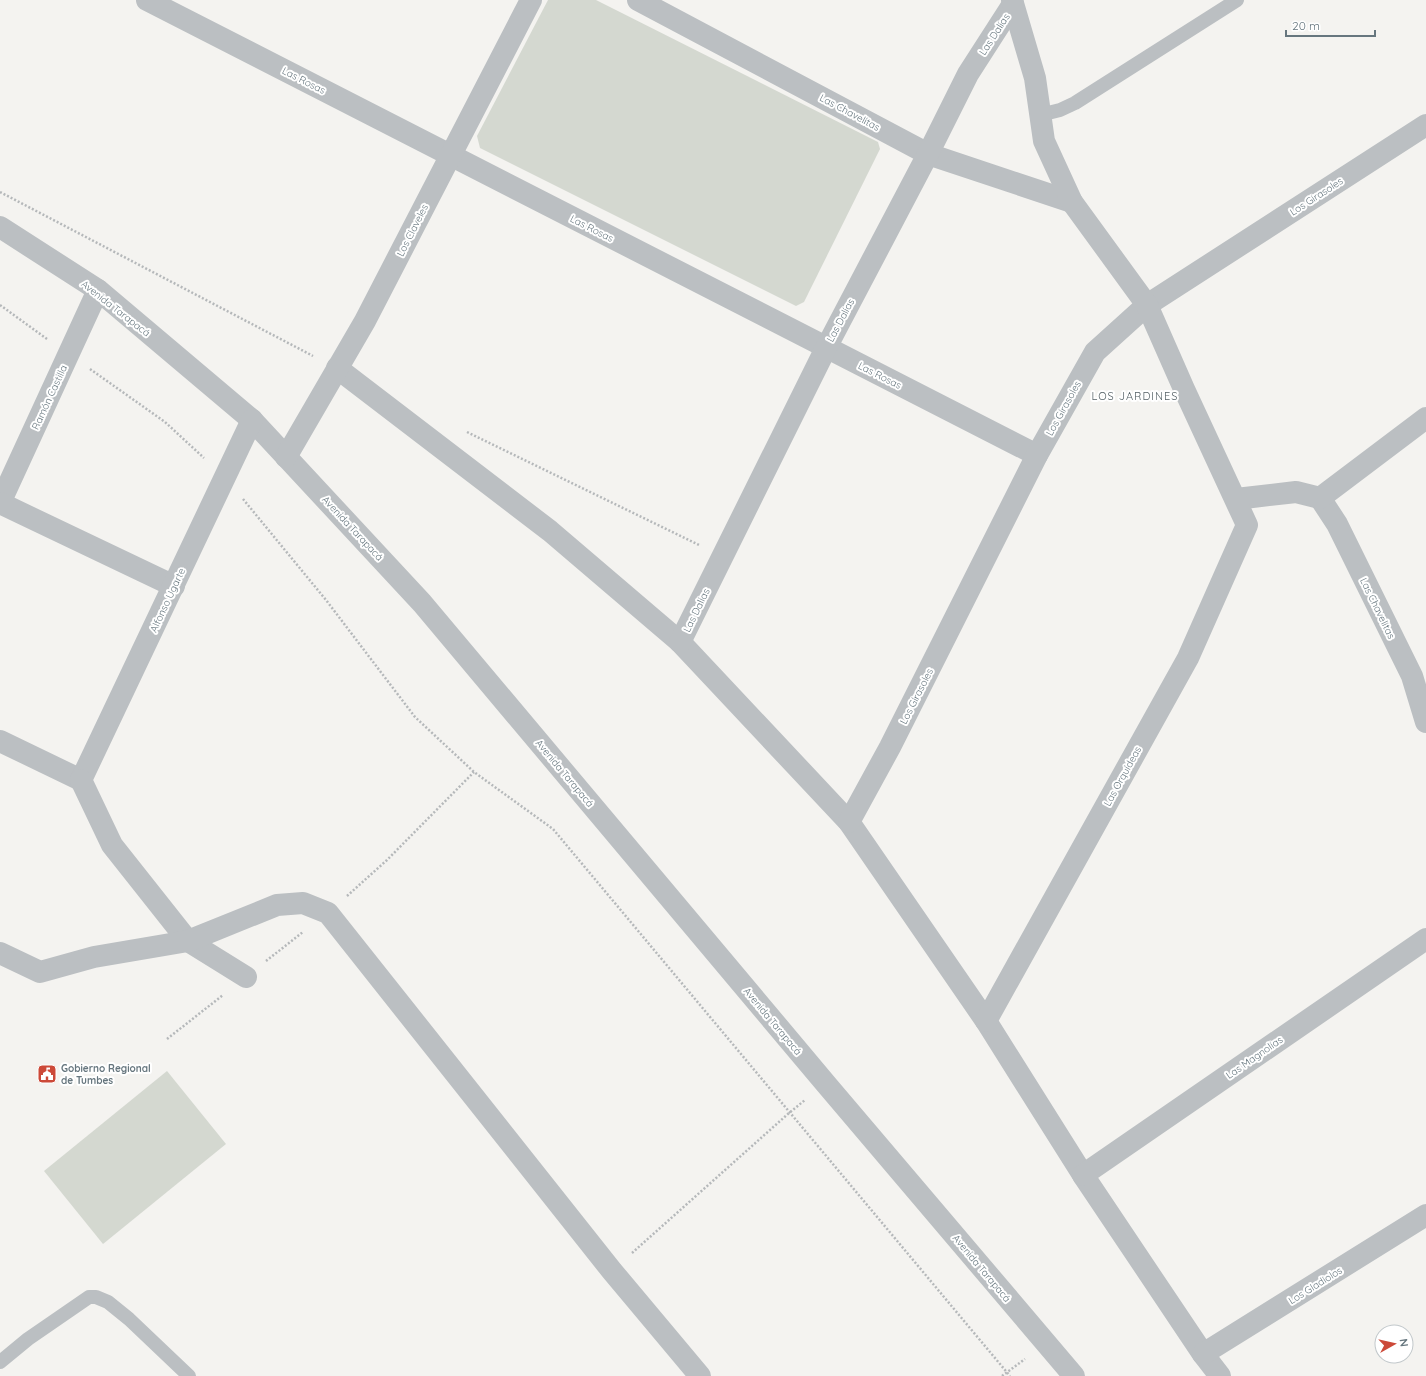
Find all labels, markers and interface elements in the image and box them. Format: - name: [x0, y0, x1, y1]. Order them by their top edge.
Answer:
- street label: Las Dalias: [976, 11, 1013, 58]
- scale bar: [1286, 12, 1375, 38]
- text: 20 m: [1292, 18, 1320, 33]
- street label: Las Rosas: [280, 64, 328, 97]
- street label: Las Chavelitas: [817, 91, 882, 134]
- street label: Los Girasoles: [1287, 174, 1346, 218]
- street label: Los Claveles: [394, 202, 431, 259]
- street label: Las Rosas: [568, 212, 616, 245]
- street label: Avenida Tarapacá: [79, 277, 153, 339]
- street label: Las Dalias: [824, 296, 857, 344]
- street label: Las Rosas: [856, 359, 904, 392]
- street label: Ramón Castilla: [29, 363, 70, 432]
- street label: Los Girasoles: [1043, 378, 1084, 438]
- district label: LOS JARDINES: [1091, 389, 1179, 403]
- street label: Avenida Tarapacá: [319, 493, 386, 564]
- street label: Alfonso Ugarte: [147, 566, 188, 634]
- street label: Las Chavelitas: [1357, 576, 1398, 641]
- street label: Las Dalias: [680, 586, 713, 634]
- street label: Los Girasoles: [897, 666, 936, 726]
- street label: Avenida Tarapacá: [533, 737, 597, 810]
- street label: Las Orquídeas: [1101, 744, 1144, 808]
- street label: Avenida Tarapacá: [741, 985, 805, 1058]
- street label: Las Magnolias: [1223, 1033, 1285, 1082]
- place label: Gobierno Regional de Tumbes: [61, 1062, 151, 1087]
- public building icon: Gobierno Regional de Tumbes: [36, 1063, 58, 1085]
- street label: Avenida Tarapacá: [950, 1232, 1014, 1305]
- street label: Los Gladiolos: [1286, 1264, 1345, 1307]
- north arrow: [1374, 1324, 1414, 1364]
- text: N: [1396, 1338, 1411, 1348]

